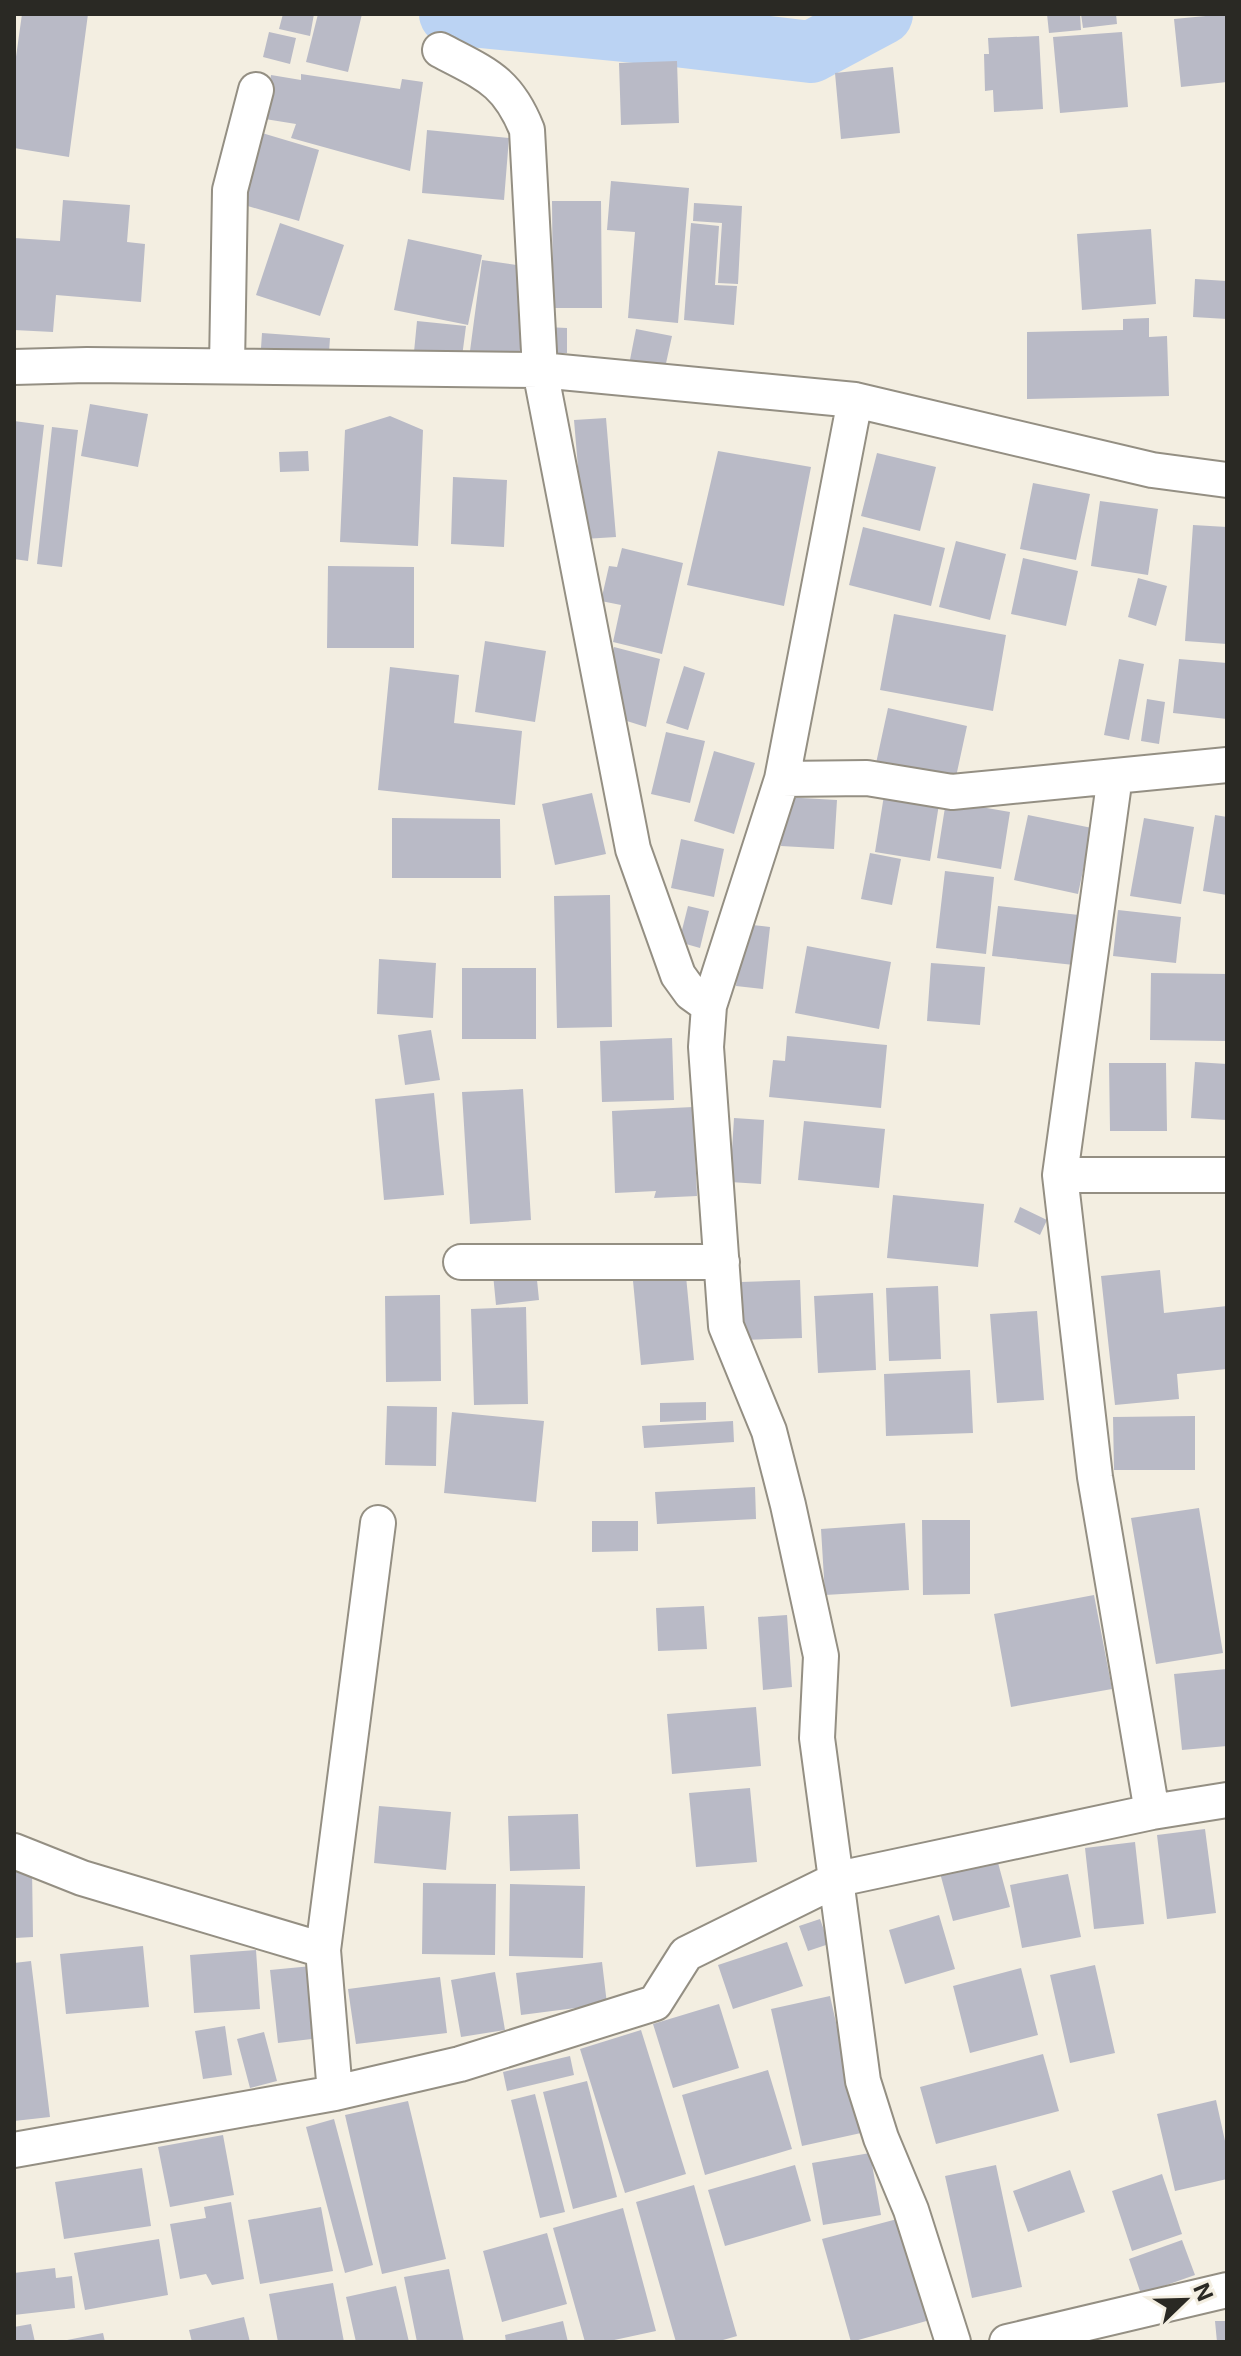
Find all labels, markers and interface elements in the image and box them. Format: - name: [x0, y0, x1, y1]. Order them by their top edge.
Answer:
- north arrow: [1145, 2260, 1225, 2340]
- text: N: [1188, 2279, 1219, 2305]

